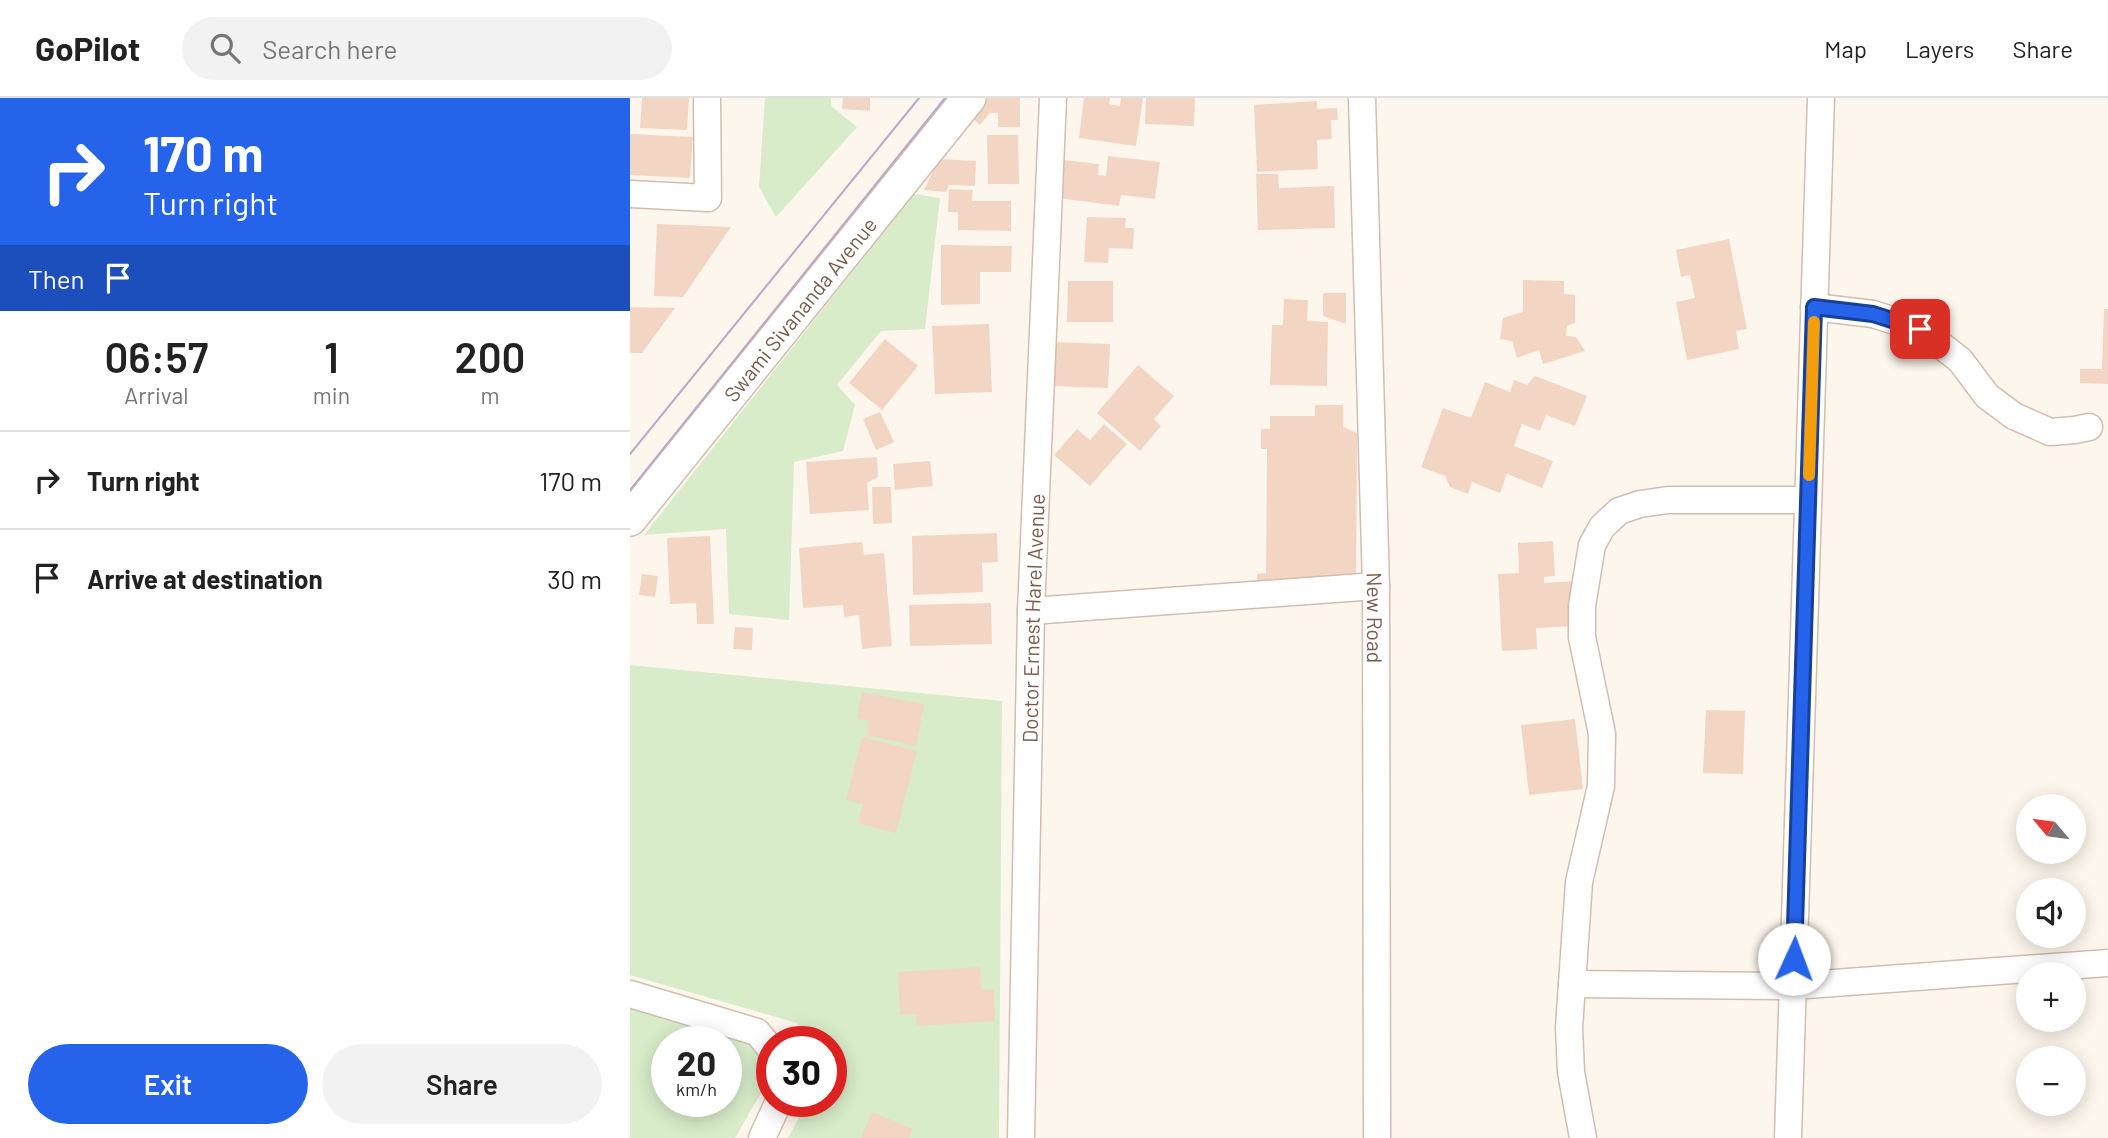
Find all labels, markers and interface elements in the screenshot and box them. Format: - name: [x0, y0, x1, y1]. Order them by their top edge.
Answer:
- search box: [182, 17, 672, 80]
- text: GoPilot: [35, 28, 140, 68]
- icon: search: [206, 29, 244, 67]
- text: Search here: [262, 33, 397, 64]
- text: Map: [1824, 34, 1867, 63]
- text: Layers: [1905, 34, 1974, 63]
- text: Share: [2012, 34, 2073, 63]
- text: 170 m: [143, 123, 263, 182]
- icon: right: [28, 126, 119, 217]
- text: Turn right: [143, 183, 278, 221]
- street label: Swami Sivananda Avenue: [718, 212, 881, 406]
- icon: arrive: [99, 259, 137, 297]
- text: Then: [28, 263, 85, 294]
- pin: [1890, 299, 1950, 359]
- icon: arrive: [1901, 310, 1939, 348]
- text: 06:57: [105, 331, 208, 381]
- text: 1: [324, 331, 339, 381]
- text: 200: [455, 331, 525, 381]
- text: Arrival: [124, 381, 189, 409]
- text: min: [313, 381, 350, 409]
- text: m: [481, 381, 500, 409]
- icon: right: [28, 461, 66, 499]
- text: Turn right: [87, 465, 200, 496]
- text: 170 m: [539, 465, 602, 496]
- street label: Doctor Ernest Harel Avenue: [1016, 493, 1049, 743]
- icon: arrive: [28, 559, 66, 597]
- text: Arrive at destination: [87, 563, 323, 594]
- text: 30 m: [547, 563, 602, 594]
- street label: New Road: [1363, 572, 1389, 663]
- north arrow: [2016, 794, 2086, 864]
- map controls: [2016, 794, 2086, 1116]
- button: sound: [2016, 878, 2086, 948]
- position arrow: [1757, 922, 1831, 996]
- button: +: [2016, 962, 2086, 1032]
- speed limit sign: 30: [756, 1026, 847, 1117]
- text: 20: [677, 1041, 716, 1083]
- button: Exit: [28, 1044, 308, 1124]
- button: Share: [322, 1044, 602, 1124]
- button: −: [2016, 1046, 2086, 1116]
- text: km/h: [676, 1078, 717, 1100]

